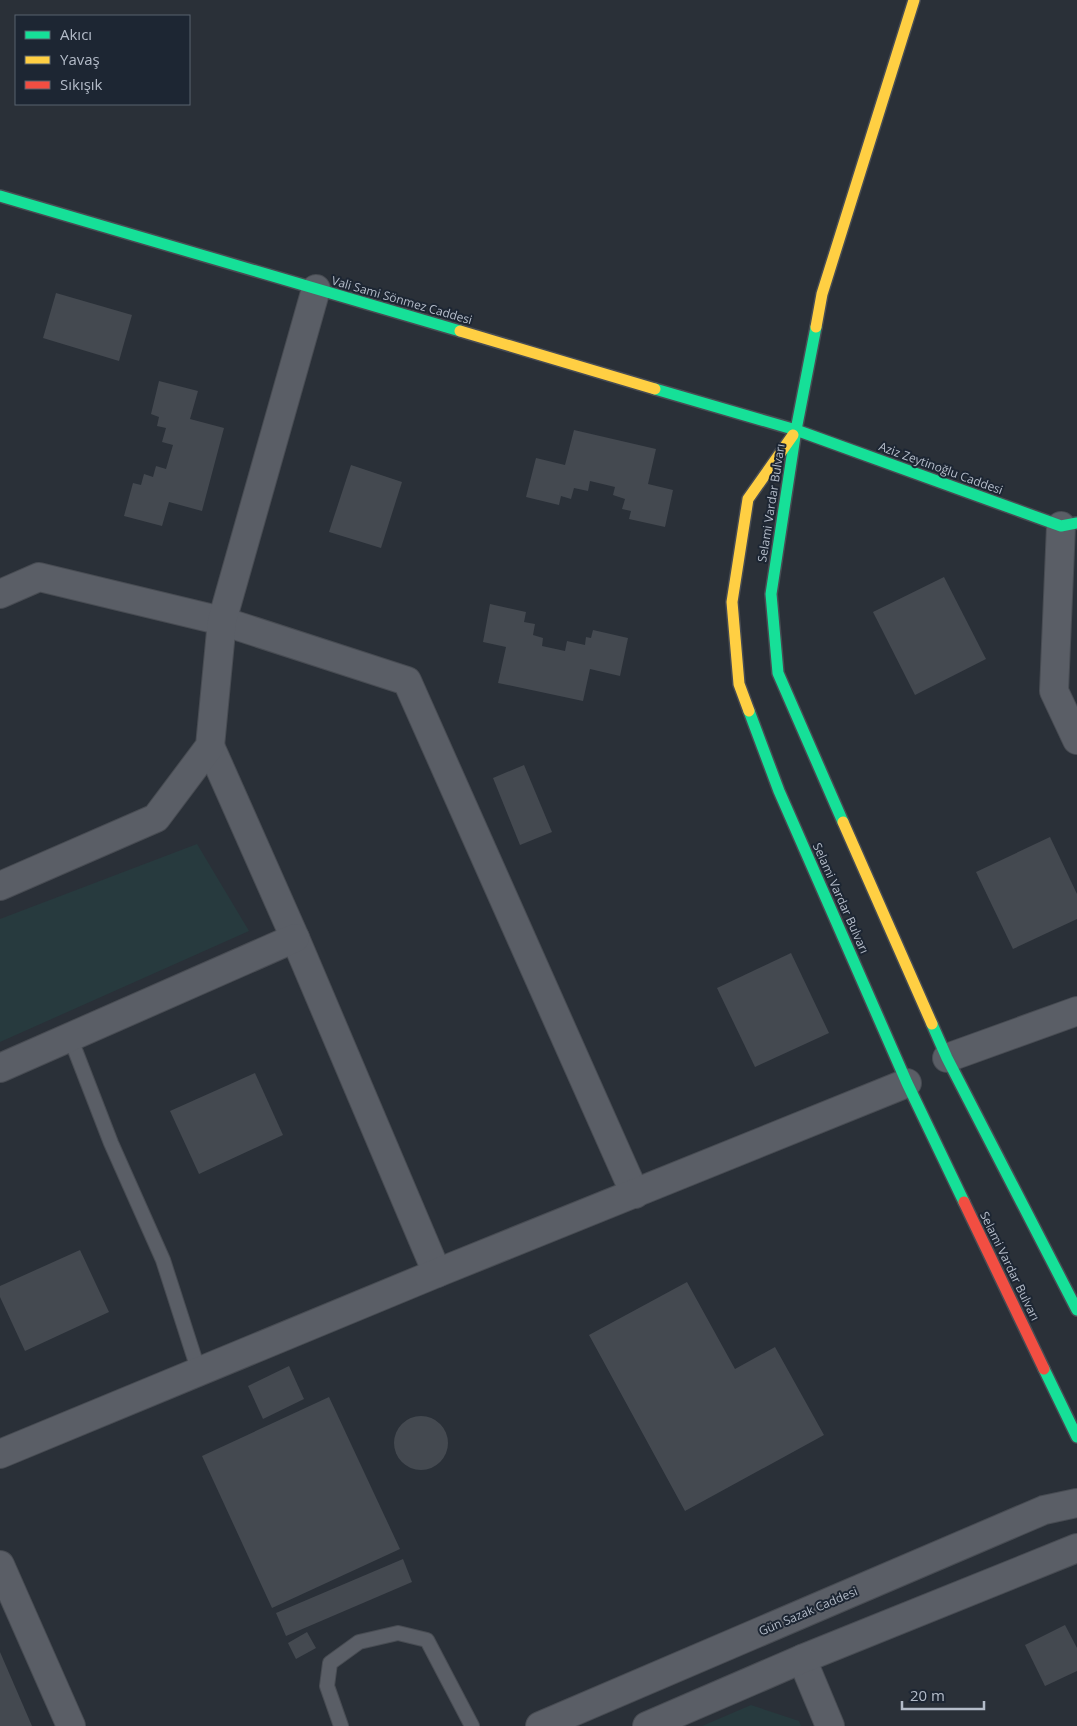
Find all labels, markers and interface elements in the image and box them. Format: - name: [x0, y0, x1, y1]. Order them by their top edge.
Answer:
- legend: [15, 15, 190, 105]
- text: Akıcı: [60, 24, 92, 44]
- text: Yavaş: [60, 49, 100, 69]
- text: Sıkışık: [60, 74, 103, 94]
- street label: Vali Sami Sönmez Caddesi: [330, 272, 474, 328]
- street label: Aziz Zeytinoğlu Caddesi: [877, 438, 1005, 498]
- street label: Selami Vardar Bulvarı: [753, 443, 789, 563]
- street label: Selami Vardar Bulvarı: [809, 840, 873, 956]
- street label: Selami Vardar Bulvarı: [976, 1208, 1044, 1324]
- street label: Gün Sazak Caddesi: [756, 1582, 860, 1640]
- scale bar: [902, 1678, 984, 1710]
- text: 20 m: [910, 1685, 945, 1705]

